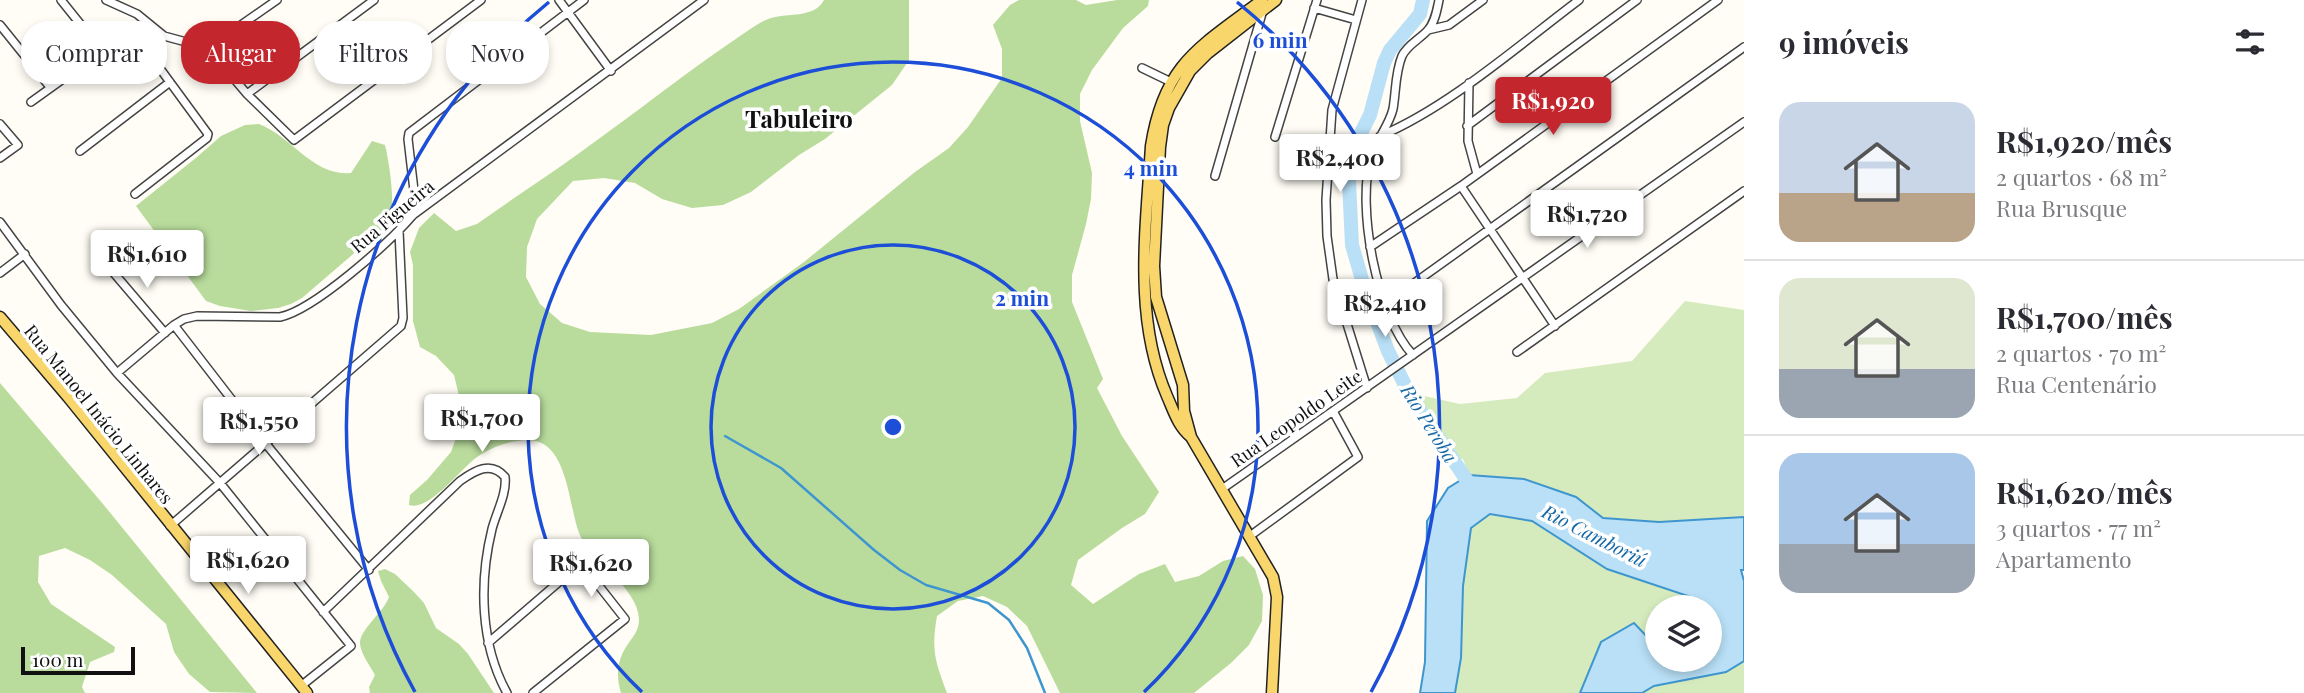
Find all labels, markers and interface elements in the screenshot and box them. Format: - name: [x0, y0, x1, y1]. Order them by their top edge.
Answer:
- chip: Comprar: [21, 21, 167, 84]
- chip: Alugar: [181, 21, 300, 84]
- chip: Filtros: [314, 21, 432, 84]
- chip: Novo: [446, 21, 549, 84]
- text: 9 imóveis: [1779, 22, 1909, 62]
- icon: filters: [2231, 23, 2269, 61]
- text: 6 min: [1252, 25, 1308, 53]
- pin: R$1,920: [1488, 78, 1618, 137]
- text: R$1,920: [1511, 84, 1595, 115]
- district label: Tabuleiro: [745, 102, 853, 134]
- text: R$1,920/mês: [1996, 121, 2172, 161]
- icon: home: [1835, 130, 1919, 214]
- pin: R$2,400: [1275, 134, 1405, 194]
- text: R$2,400: [1295, 141, 1385, 172]
- text: 4 min: [1124, 153, 1178, 181]
- text: 2 quartos · 68 m²: [1996, 161, 2167, 192]
- street label: Rua Figueira: [345, 174, 439, 258]
- pin: R$1,720: [1522, 190, 1652, 250]
- text: Rua Brusque: [1996, 192, 2127, 223]
- text: R$1,720: [1546, 197, 1628, 228]
- pin: R$1,610: [82, 230, 212, 290]
- text: R$1,610: [107, 237, 187, 268]
- pin: R$2,410: [1320, 280, 1450, 339]
- text: 2 min: [995, 283, 1049, 311]
- text: R$2,410: [1343, 286, 1427, 317]
- text: R$1,700/mês: [1996, 297, 2173, 337]
- icon: home: [1835, 306, 1919, 390]
- street label: Rua Manoel Inácio Linhares: [19, 319, 179, 509]
- text: 2 quartos · 70 m²: [1996, 337, 2166, 368]
- street label: Rua Leopoldo Leite: [1226, 364, 1366, 472]
- text: Rua Centenário: [1996, 368, 2157, 399]
- water label: Rio Peroba: [1395, 378, 1464, 467]
- pin: R$1,700: [417, 394, 547, 454]
- pin: R$1,550: [194, 398, 324, 457]
- text: R$1,700: [440, 401, 524, 432]
- text: R$1,550: [219, 404, 299, 435]
- centre of rings: [881, 415, 905, 439]
- text: R$1,620/mês: [1996, 472, 2173, 512]
- icon: home: [1835, 481, 1919, 565]
- water label: Rio Camboriú: [1537, 497, 1652, 572]
- text: 3 quartos · 77 m²: [1996, 512, 2161, 543]
- pin: R$1,620: [183, 536, 313, 596]
- pin: R$1,620: [526, 540, 656, 599]
- text: R$1,620: [206, 543, 290, 574]
- text: Apartamento: [1996, 543, 2132, 574]
- text: R$1,620: [549, 546, 633, 577]
- map controls: [1645, 595, 1722, 672]
- button: layers: [1645, 595, 1722, 672]
- scale bar: [21, 644, 135, 676]
- text: 100 m: [32, 646, 83, 672]

